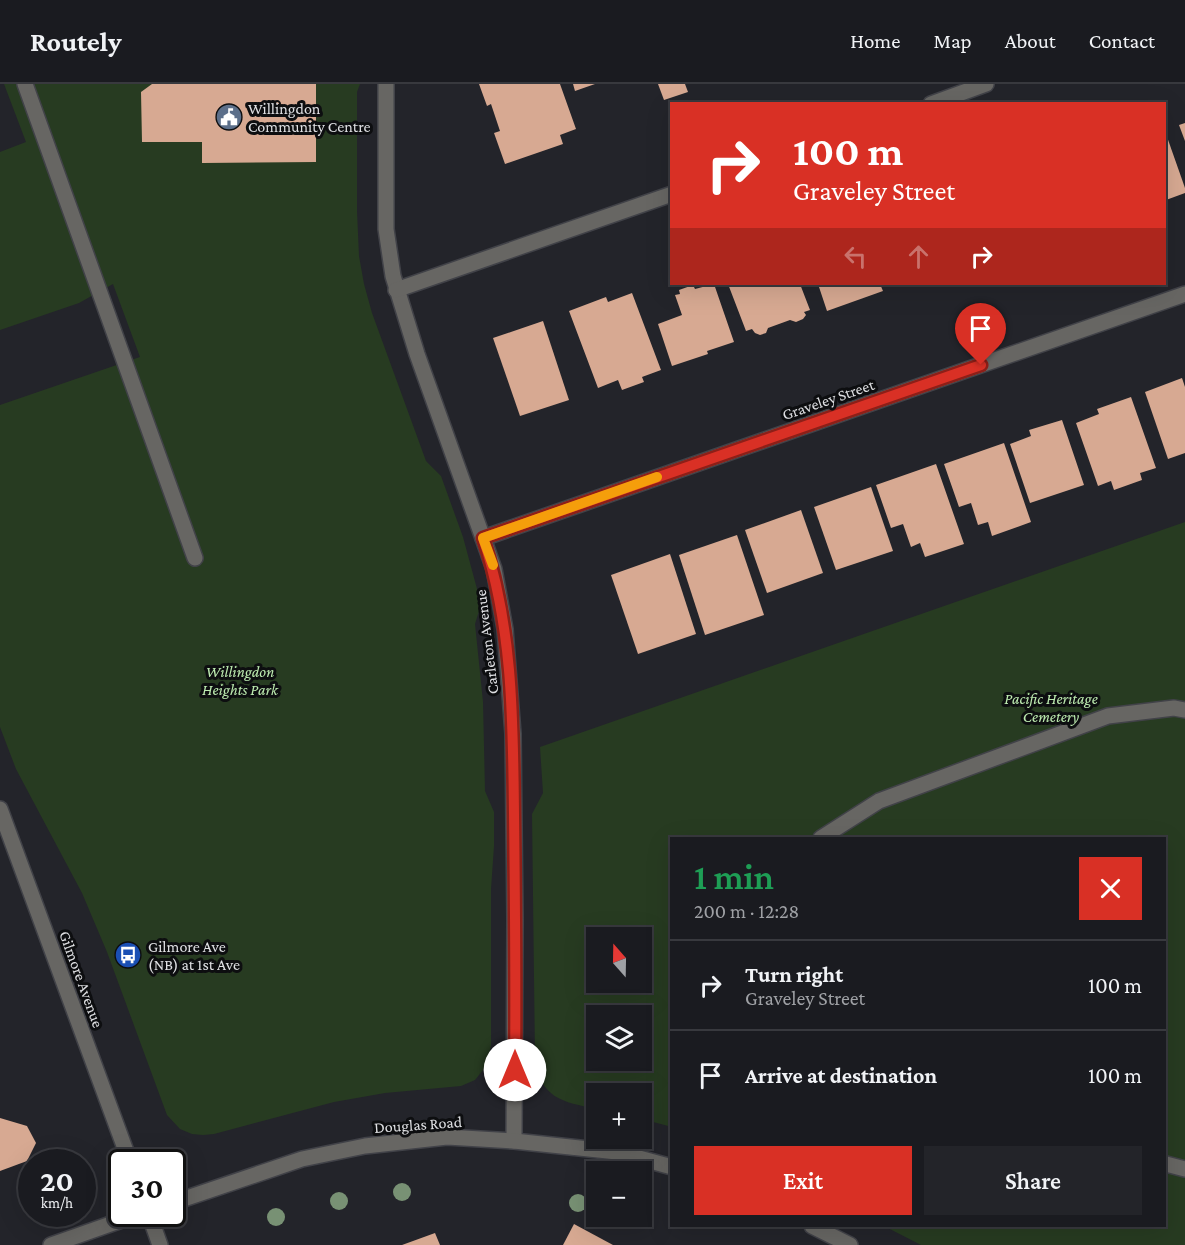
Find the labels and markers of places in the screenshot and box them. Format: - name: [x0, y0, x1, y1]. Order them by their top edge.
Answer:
- place label: Willingdon Community Centre: [248, 100, 371, 136]
- public building icon: Willingdon Community Centre: [214, 102, 244, 132]
- pin: [955, 303, 1006, 365]
- place label: Gilmore Ave (NB) at 1st Ave: [148, 938, 240, 974]
- bus stop icon: Gilmore Ave (NB) at 1st Ave: [113, 940, 143, 970]

